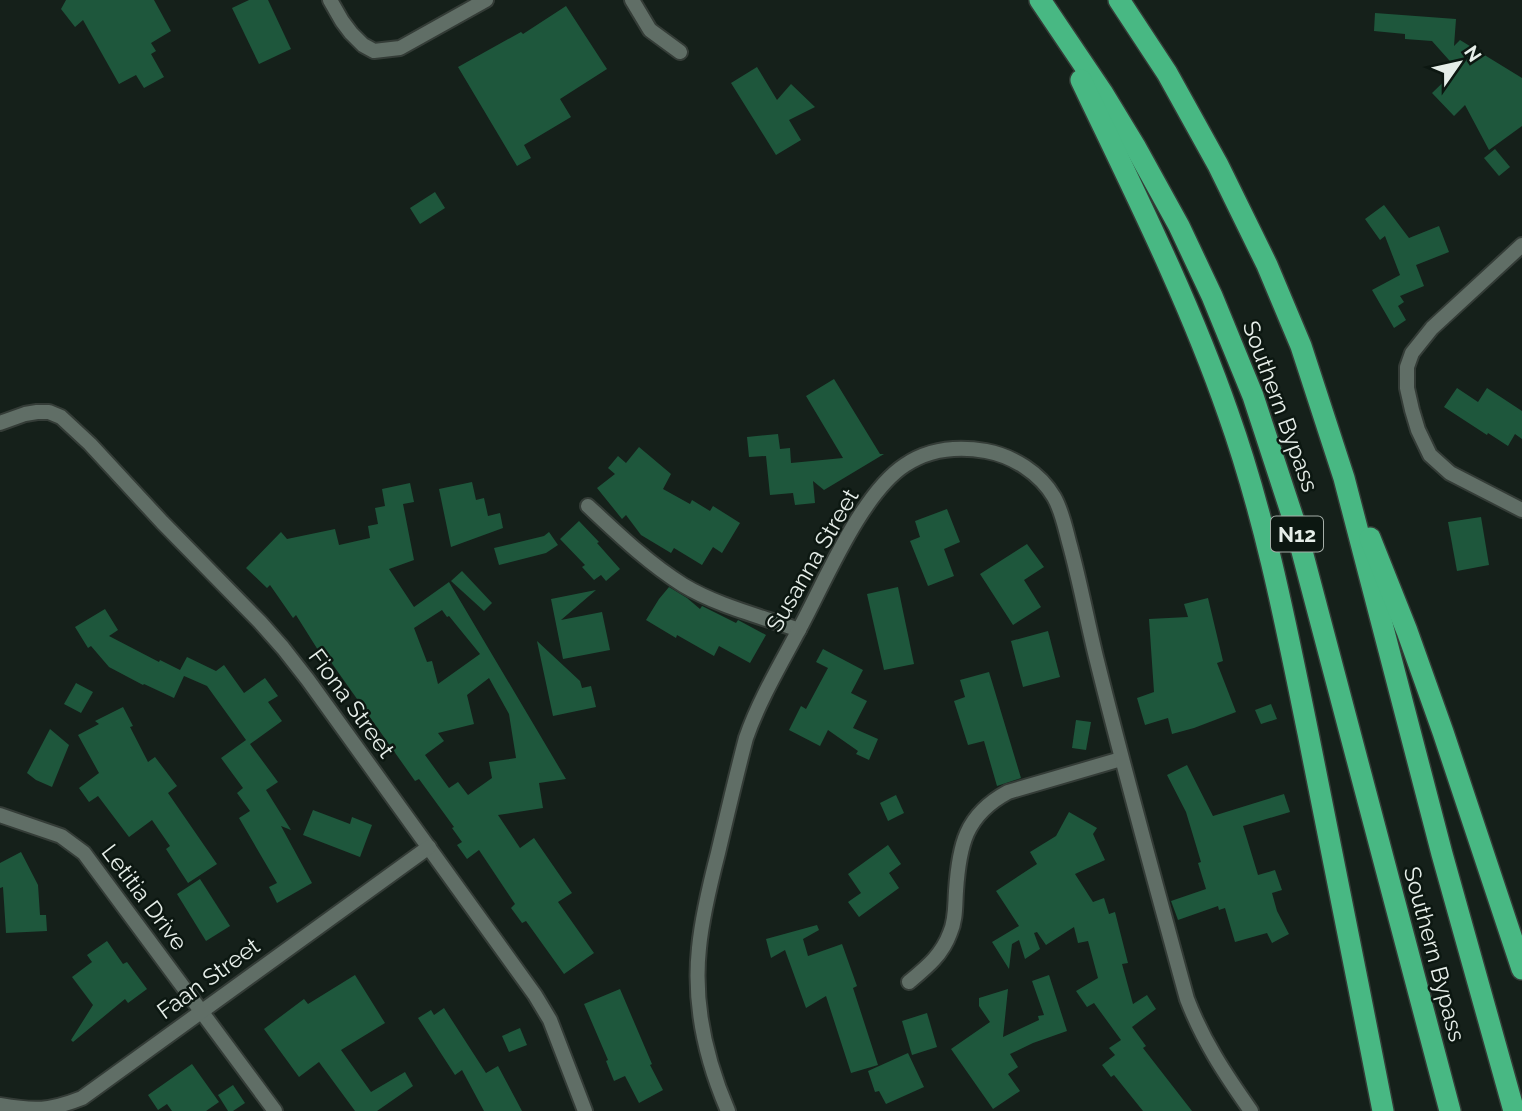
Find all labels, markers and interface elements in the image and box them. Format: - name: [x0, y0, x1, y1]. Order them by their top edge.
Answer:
- north arrow: [1424, 28, 1494, 98]
- text: N: [1460, 41, 1486, 66]
- street label: Southern Bypass: [1238, 317, 1324, 495]
- street label: Susanna Street: [760, 484, 864, 636]
- road number: N12: [1271, 516, 1323, 552]
- street label: Fiona Street: [304, 643, 401, 763]
- street label: Letitia Drive: [97, 839, 193, 955]
- street label: Southern Bypass: [1399, 864, 1471, 1044]
- street label: Faan Street: [151, 932, 265, 1024]

